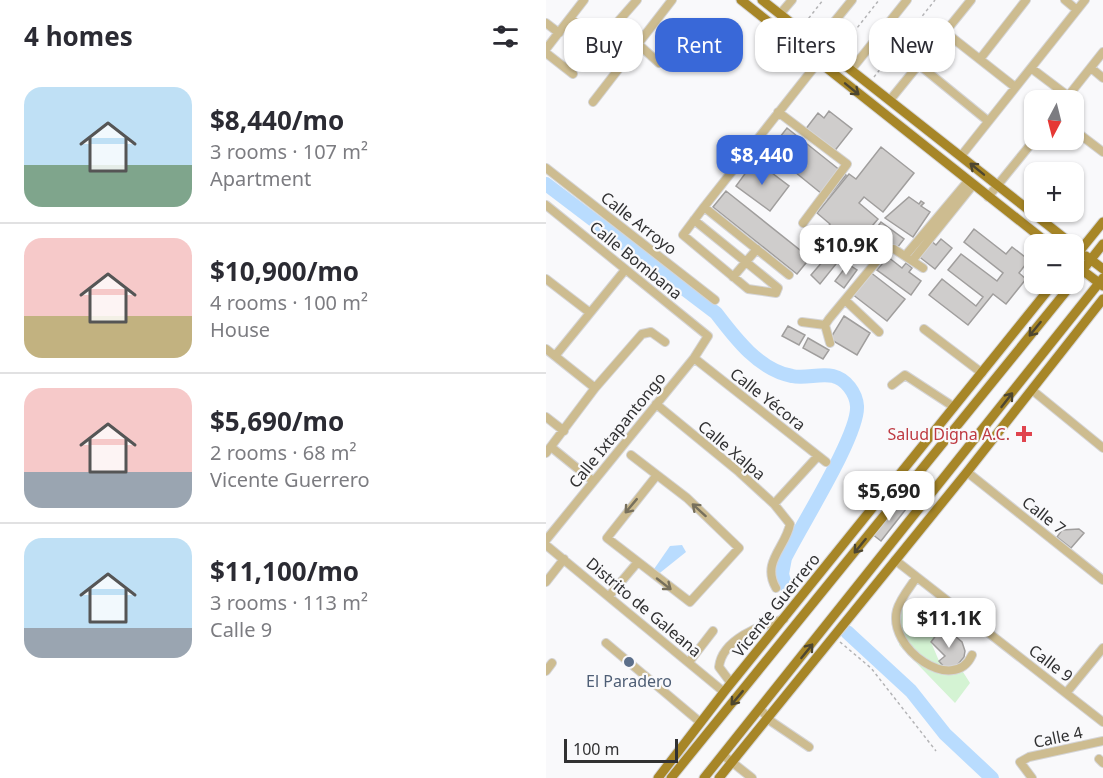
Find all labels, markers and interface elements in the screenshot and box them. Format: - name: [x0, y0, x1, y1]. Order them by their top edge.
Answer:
- text: 4 homes: [24, 18, 133, 54]
- chip: Buy: [564, 18, 643, 72]
- chip: Rent: [655, 18, 743, 72]
- chip: Filters: [755, 18, 857, 72]
- chip: New: [869, 18, 955, 72]
- icon: filters: [489, 20, 522, 53]
- one-way arrow: [844, 83, 860, 96]
- north arrow: [1024, 90, 1084, 150]
- map controls: [1024, 90, 1084, 294]
- text: $8,440/mo: [210, 102, 344, 138]
- icon: home: [72, 111, 144, 183]
- pin: $8,440: [713, 135, 811, 186]
- text: 3 rooms · 107 m²: [210, 138, 368, 165]
- text: $8,440: [731, 141, 793, 168]
- one-way arrow: [969, 162, 985, 175]
- button: +: [1024, 162, 1084, 222]
- text: Apartment: [210, 165, 311, 192]
- street label: Calle Arroyo: [596, 186, 682, 260]
- street label: Calle Bombana: [585, 216, 687, 304]
- pin: $10.9K: [797, 225, 895, 276]
- text: $10.9K: [814, 231, 878, 258]
- button: −: [1024, 234, 1084, 294]
- text: $10,900/mo: [210, 253, 359, 289]
- icon: home: [72, 262, 144, 334]
- text: 4 rooms · 100 m²: [210, 289, 368, 316]
- text: House: [210, 316, 270, 343]
- one-way arrow: [1029, 321, 1042, 337]
- street label: Calle Yécora: [726, 362, 810, 436]
- street label: Calle Ixtapantongo: [564, 368, 670, 492]
- one-way arrow: [1000, 392, 1013, 408]
- text: $5,690/mo: [210, 403, 344, 439]
- icon: home: [72, 412, 144, 484]
- street label: Calle Xalpa: [694, 415, 770, 485]
- place label: Salud Digna A.C.: [887, 423, 1010, 445]
- marker: Salud Digna A.C.: [1015, 425, 1033, 443]
- text: 2 rooms · 68 m²: [210, 439, 357, 466]
- text: Vicente Guerrero: [210, 466, 370, 493]
- pin: $5,690: [840, 471, 938, 522]
- text: $5,690: [858, 477, 920, 504]
- street label: Calle 7: [1018, 491, 1070, 539]
- one-way arrow: [624, 498, 637, 514]
- one-way arrow: [692, 503, 707, 517]
- one-way arrow: [854, 538, 867, 554]
- street label: Vicente Guerrero: [727, 548, 825, 662]
- street label: Distrito de Galeana: [582, 552, 706, 662]
- text: $11,100/mo: [210, 553, 359, 589]
- icon: home: [72, 562, 144, 634]
- one-way arrow: [656, 577, 672, 590]
- text: 3 rooms · 113 m²: [210, 589, 368, 616]
- pin: $11.1K: [900, 598, 998, 649]
- text: $11.1K: [917, 604, 981, 631]
- text: Calle 9: [210, 616, 272, 643]
- street label: Calle 9: [1025, 639, 1077, 687]
- one-way arrow: [800, 643, 813, 659]
- marker: El Paradero: [622, 655, 636, 669]
- place label: El Paradero: [586, 670, 672, 692]
- one-way arrow: [731, 690, 744, 706]
- street label: Calle 4: [1031, 721, 1085, 753]
- scale bar: [564, 736, 678, 764]
- text: 100 m: [573, 738, 620, 760]

